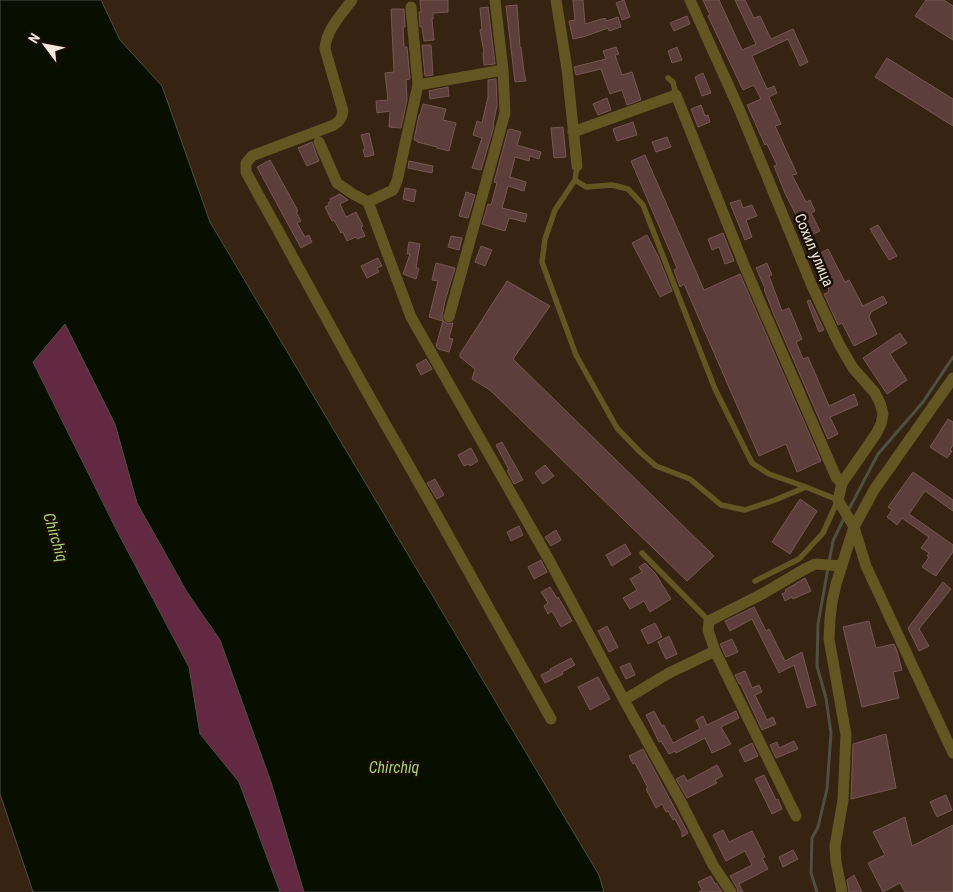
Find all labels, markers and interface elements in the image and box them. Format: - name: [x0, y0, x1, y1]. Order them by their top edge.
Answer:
- north arrow: [20, 20, 70, 70]
- text: N: [25, 30, 43, 46]
- street label: Сохил улица: [791, 211, 837, 289]
- water label: Chirchiq: [39, 510, 72, 564]
- water label: Chirchiq: [369, 758, 419, 777]

